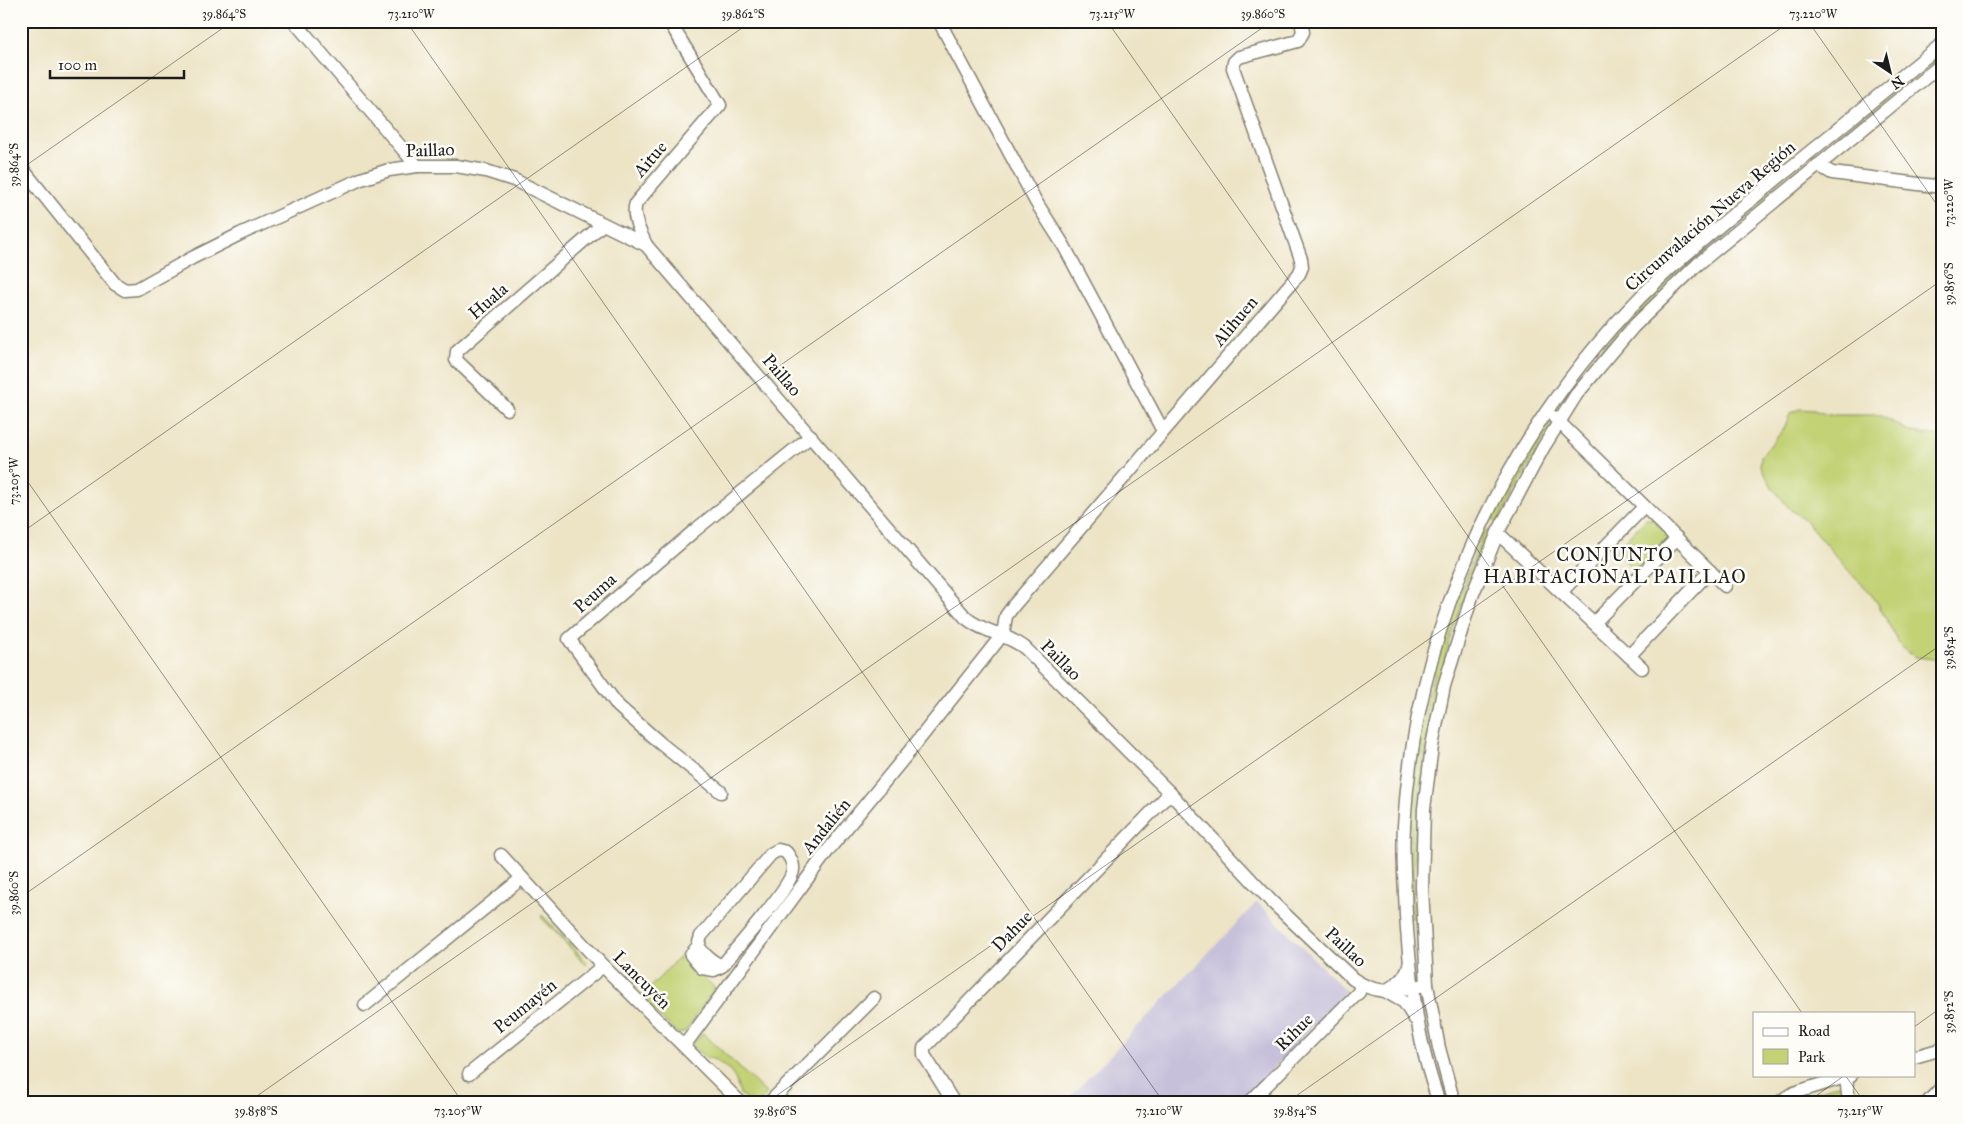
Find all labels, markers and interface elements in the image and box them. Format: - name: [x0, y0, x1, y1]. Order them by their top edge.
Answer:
- text: 39.864°S: [202, 7, 246, 21]
- text: 73.210°W: [387, 7, 435, 21]
- text: 39.862°S: [721, 7, 765, 21]
- text: 73.215°W: [1089, 7, 1135, 21]
- text: 39.860°S: [1241, 7, 1285, 21]
- text: 73.220°W: [1789, 7, 1838, 21]
- scale bar: [50, 48, 184, 80]
- north arrow: [1866, 48, 1916, 98]
- text: 100 m: [58, 56, 98, 74]
- text: N: [1887, 72, 1907, 93]
- street label: Circunvalación Nueva Región: [1620, 136, 1801, 297]
- street label: Aitue: [628, 137, 672, 182]
- street label: Paillao: [405, 138, 455, 162]
- text: 39.864°S: [7, 143, 21, 187]
- text: 73.220°W: [1942, 178, 1956, 227]
- text: 39.856°S: [1942, 262, 1956, 306]
- street label: Huala: [464, 278, 513, 324]
- street label: Alihuen: [1207, 291, 1262, 351]
- street label: Paillao: [758, 349, 806, 401]
- text: 73.205°W: [7, 456, 21, 505]
- district label: CONJUNTO HABITACIONAL PAILLAO: [1483, 543, 1747, 588]
- street label: Peuma: [569, 568, 621, 618]
- text: 39.854°S: [1942, 626, 1956, 670]
- street label: Paillao: [1036, 635, 1086, 685]
- street label: Andalién: [796, 793, 855, 859]
- text: 39.860°S: [7, 871, 21, 915]
- street label: Dahue: [987, 906, 1037, 956]
- street label: Paillao: [1321, 922, 1371, 972]
- street label: Lancuyén: [608, 946, 676, 1014]
- street label: Peumayén: [489, 974, 561, 1038]
- text: 39.852°S: [1942, 990, 1956, 1033]
- street label: Rihue: [1270, 1008, 1318, 1056]
- legend: [1753, 1012, 1916, 1076]
- text: Road: [1798, 1022, 1830, 1040]
- text: Park: [1798, 1048, 1825, 1066]
- text: 39.858°S: [234, 1104, 278, 1118]
- text: 73.205°W: [434, 1104, 483, 1118]
- text: 39.856°S: [753, 1104, 797, 1118]
- text: 73.210°W: [1135, 1104, 1183, 1118]
- text: 39.854°S: [1273, 1104, 1317, 1118]
- text: 73.215°W: [1837, 1104, 1883, 1118]

